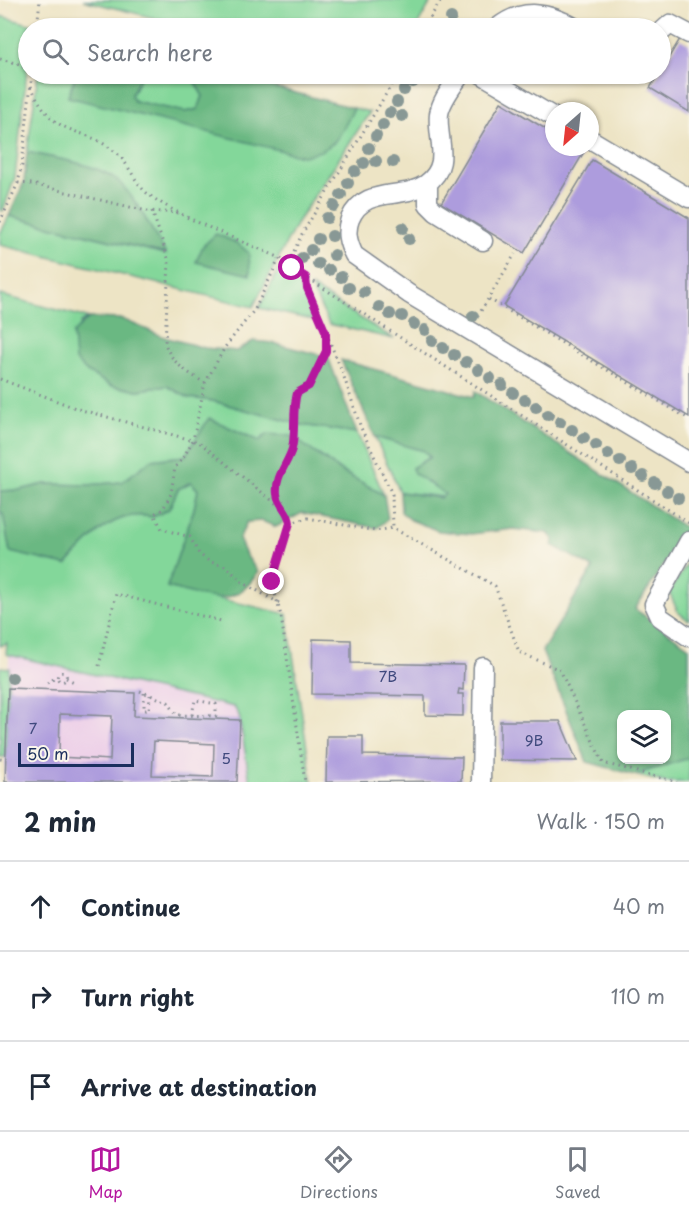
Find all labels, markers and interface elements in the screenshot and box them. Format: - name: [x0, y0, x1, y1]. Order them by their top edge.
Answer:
- search box: [18, 18, 671, 84]
- icon: search: [39, 35, 72, 68]
- text: Search here: [87, 35, 213, 68]
- north arrow: [545, 102, 599, 156]
- route start: [278, 254, 304, 280]
- route end: [258, 568, 284, 594]
- house number: 7B: [379, 664, 397, 687]
- map controls: [617, 710, 671, 764]
- button: layers: [617, 710, 671, 764]
- house number: 7: [29, 716, 38, 739]
- house number: 9B: [525, 728, 543, 751]
- scale bar: [18, 740, 134, 768]
- text: 50 m: [27, 741, 68, 765]
- house number: 5: [221, 746, 231, 769]
- text: 2 min: [24, 802, 97, 841]
- text: Walk · 150 m: [536, 806, 665, 836]
- icon: ahead: [24, 890, 57, 923]
- text: Continue: [81, 890, 180, 923]
- text: 40 m: [613, 891, 665, 921]
- icon: right: [24, 980, 57, 1013]
- text: Turn right: [81, 980, 194, 1013]
- text: 110 m: [611, 981, 665, 1011]
- icon: arrive: [24, 1070, 57, 1103]
- text: Arrive at destination: [81, 1070, 317, 1103]
- tab: Map: [89, 1143, 123, 1203]
- tab: Directions: [300, 1143, 378, 1203]
- tab: Saved: [555, 1143, 600, 1203]

